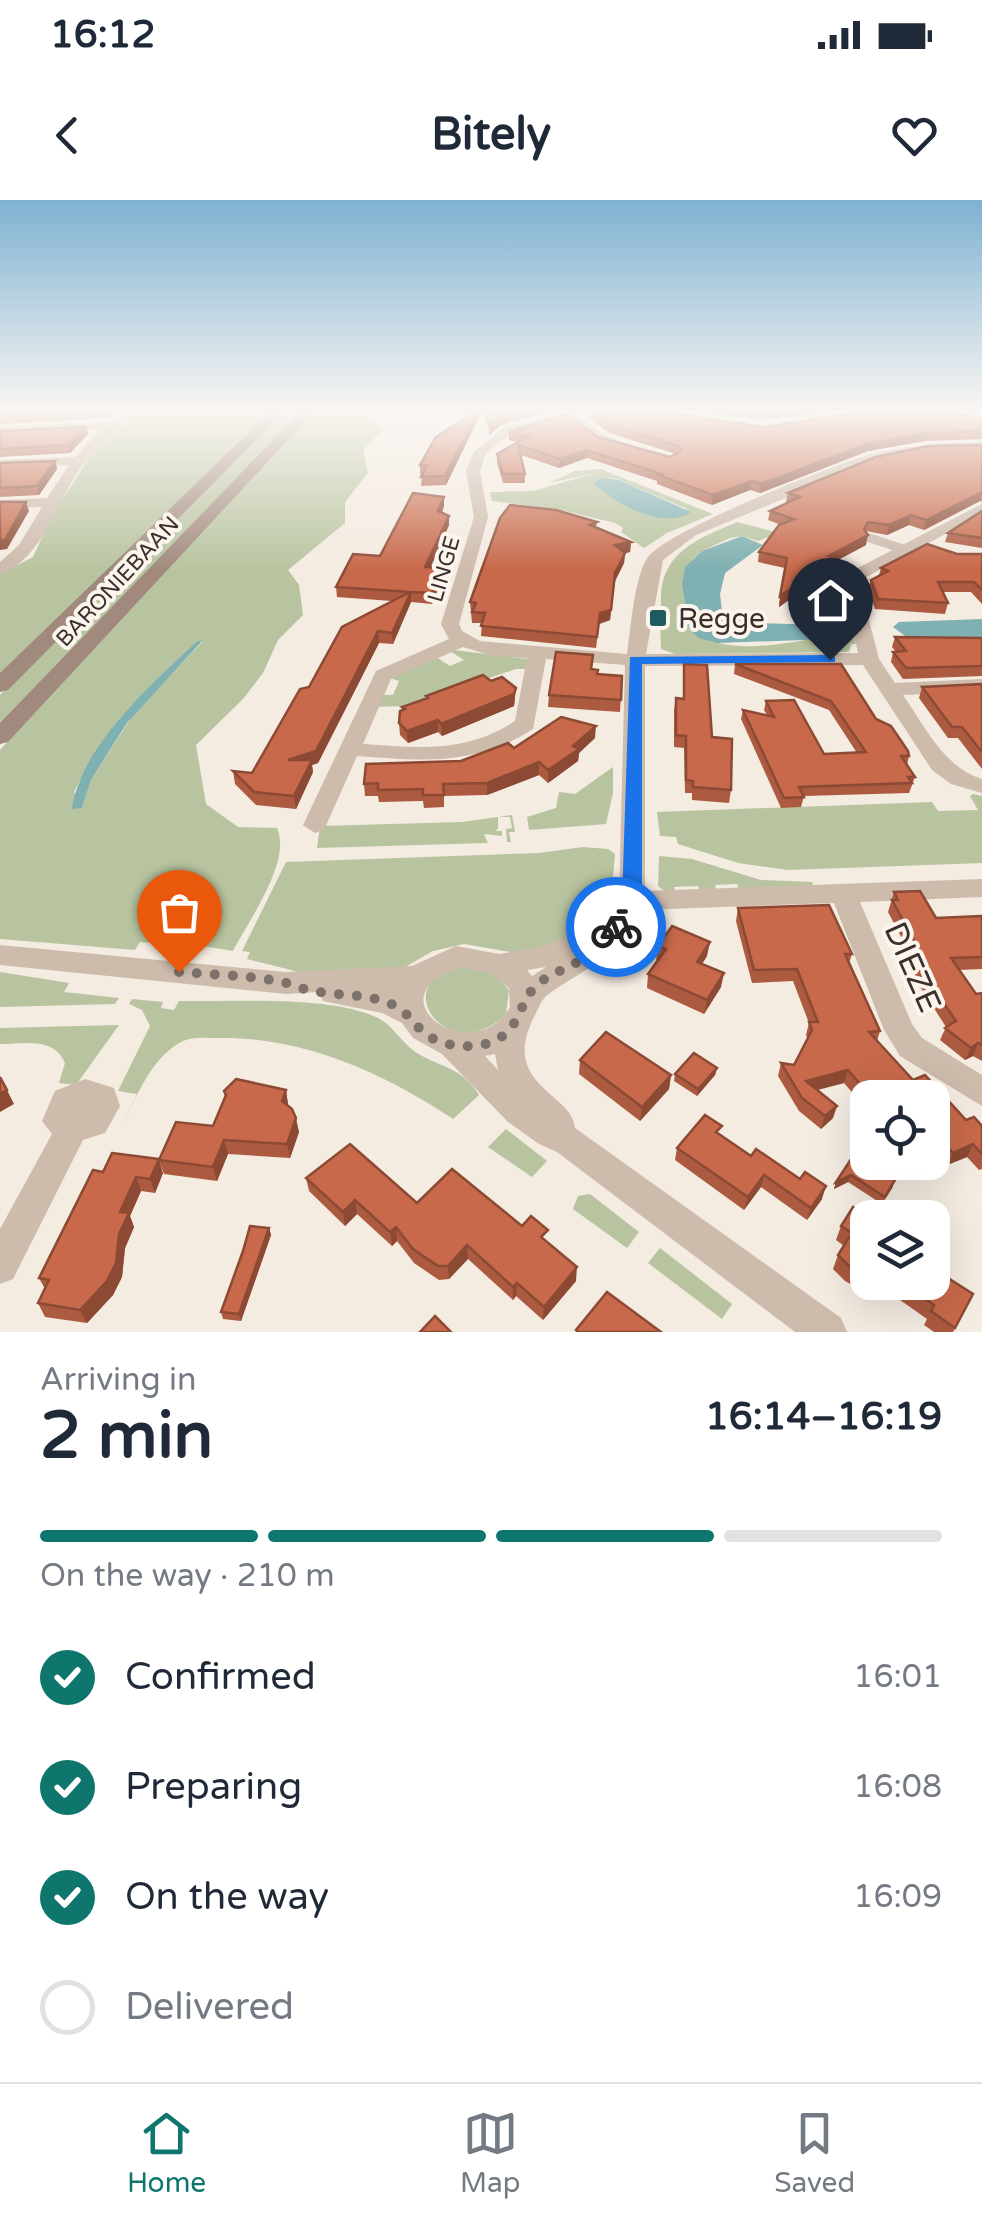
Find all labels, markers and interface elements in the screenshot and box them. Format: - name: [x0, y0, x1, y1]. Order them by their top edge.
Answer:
- text: 16:12: [50, 12, 155, 58]
- icon: back: [40, 108, 95, 163]
- text: Bitely: [431, 108, 551, 162]
- icon: heart: [887, 108, 942, 163]
- street label: BARONIEBAAN: [51, 511, 185, 652]
- street label: LINGE: [422, 533, 466, 605]
- pin: [788, 558, 873, 661]
- icon: home: [803, 573, 858, 628]
- place label: Regge: [678, 602, 765, 636]
- marker: Regge: [647, 607, 669, 629]
- pin: [137, 870, 222, 973]
- courier: [566, 877, 666, 977]
- icon: bag: [152, 885, 207, 940]
- icon: bike: [589, 900, 644, 955]
- street label: DIEZE: [876, 917, 949, 1018]
- map controls: [850, 1080, 950, 1300]
- button: locate: [850, 1080, 950, 1180]
- button: layers: [850, 1200, 950, 1300]
- text: Arriving in: [40, 1361, 197, 1399]
- text: 16:14–16:19: [705, 1394, 942, 1440]
- text: 2 min: [40, 1397, 213, 1476]
- text: On the way · 210 m: [40, 1557, 335, 1595]
- icon: check: [40, 1650, 95, 1705]
- text: Confirmed: [125, 1654, 316, 1700]
- text: 16:01: [853, 1658, 942, 1696]
- icon: check: [40, 1760, 95, 1815]
- text: Preparing: [125, 1764, 302, 1810]
- text: 16:08: [853, 1768, 942, 1806]
- icon: check: [40, 1870, 95, 1925]
- text: On the way: [125, 1874, 329, 1920]
- text: 16:09: [853, 1878, 942, 1916]
- text: Delivered: [125, 1984, 294, 2030]
- tab: Home: [127, 2106, 206, 2200]
- tab: Map: [460, 2106, 520, 2200]
- tab: Saved: [774, 2106, 855, 2200]

